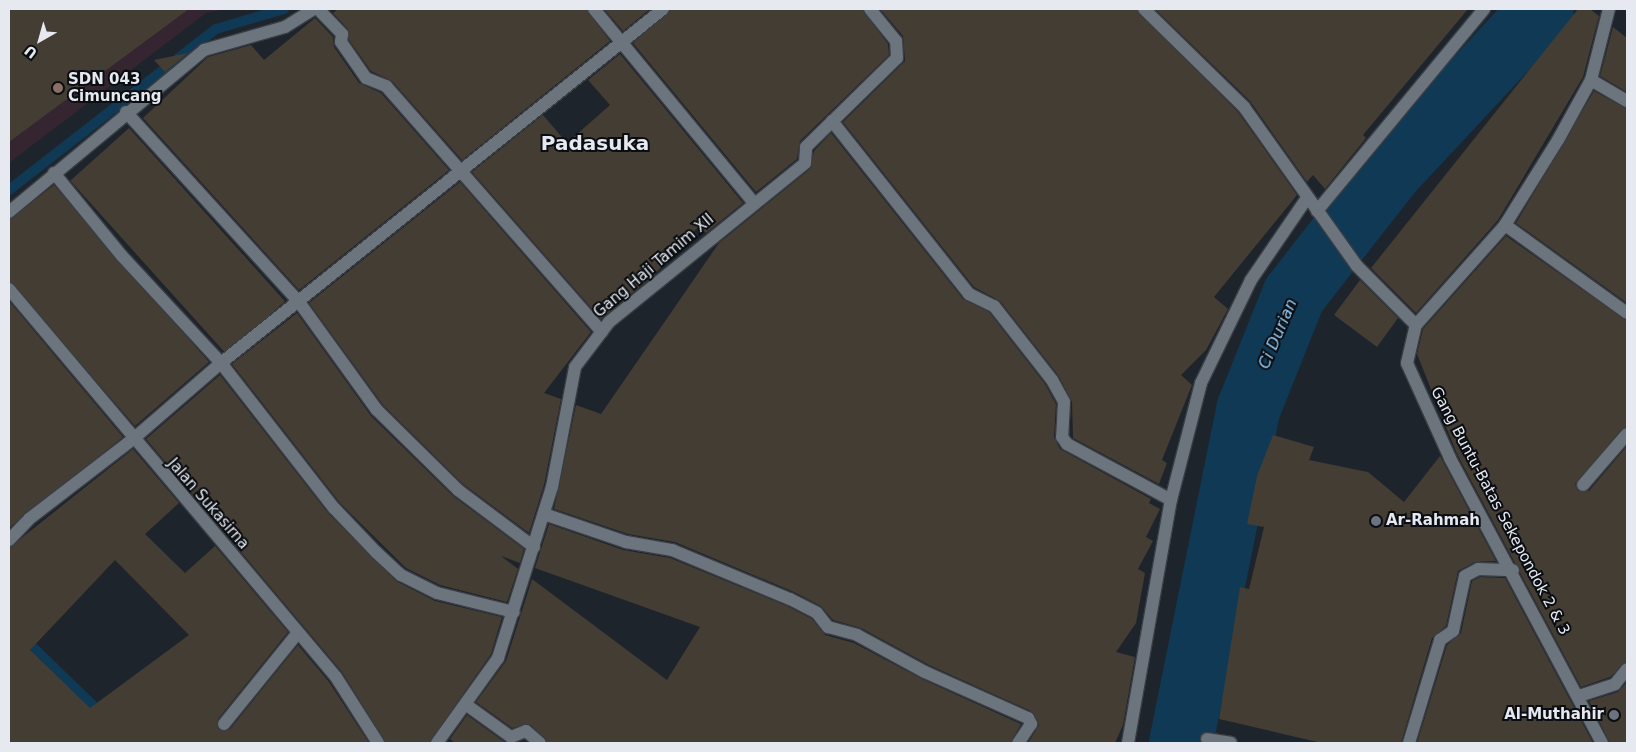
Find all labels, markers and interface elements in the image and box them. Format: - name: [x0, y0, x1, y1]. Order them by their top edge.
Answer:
- north arrow: [15, 15, 65, 65]
- text: U: [21, 42, 40, 62]
- place label: SDN 043 Cimuncang: [68, 70, 162, 105]
- marker: SDN 043 Cimuncang: [52, 82, 64, 94]
- district label: Padasuka: [541, 131, 649, 155]
- street label: Gang Haji Tamim XII: [590, 210, 718, 322]
- water label: Ci Durian: [1255, 296, 1301, 372]
- street label: Gang Buntu-Batas Sekepondok 2 & 3: [1427, 384, 1573, 638]
- street label: Jalan Sukasirna: [164, 455, 252, 553]
- place label: Ar-Rahmah: [1386, 512, 1480, 530]
- marker: Ar-Rahmah: [1370, 515, 1382, 527]
- place label: Al-Muthahir: [1504, 706, 1604, 724]
- marker: Al-Muthahir: [1608, 709, 1620, 721]

